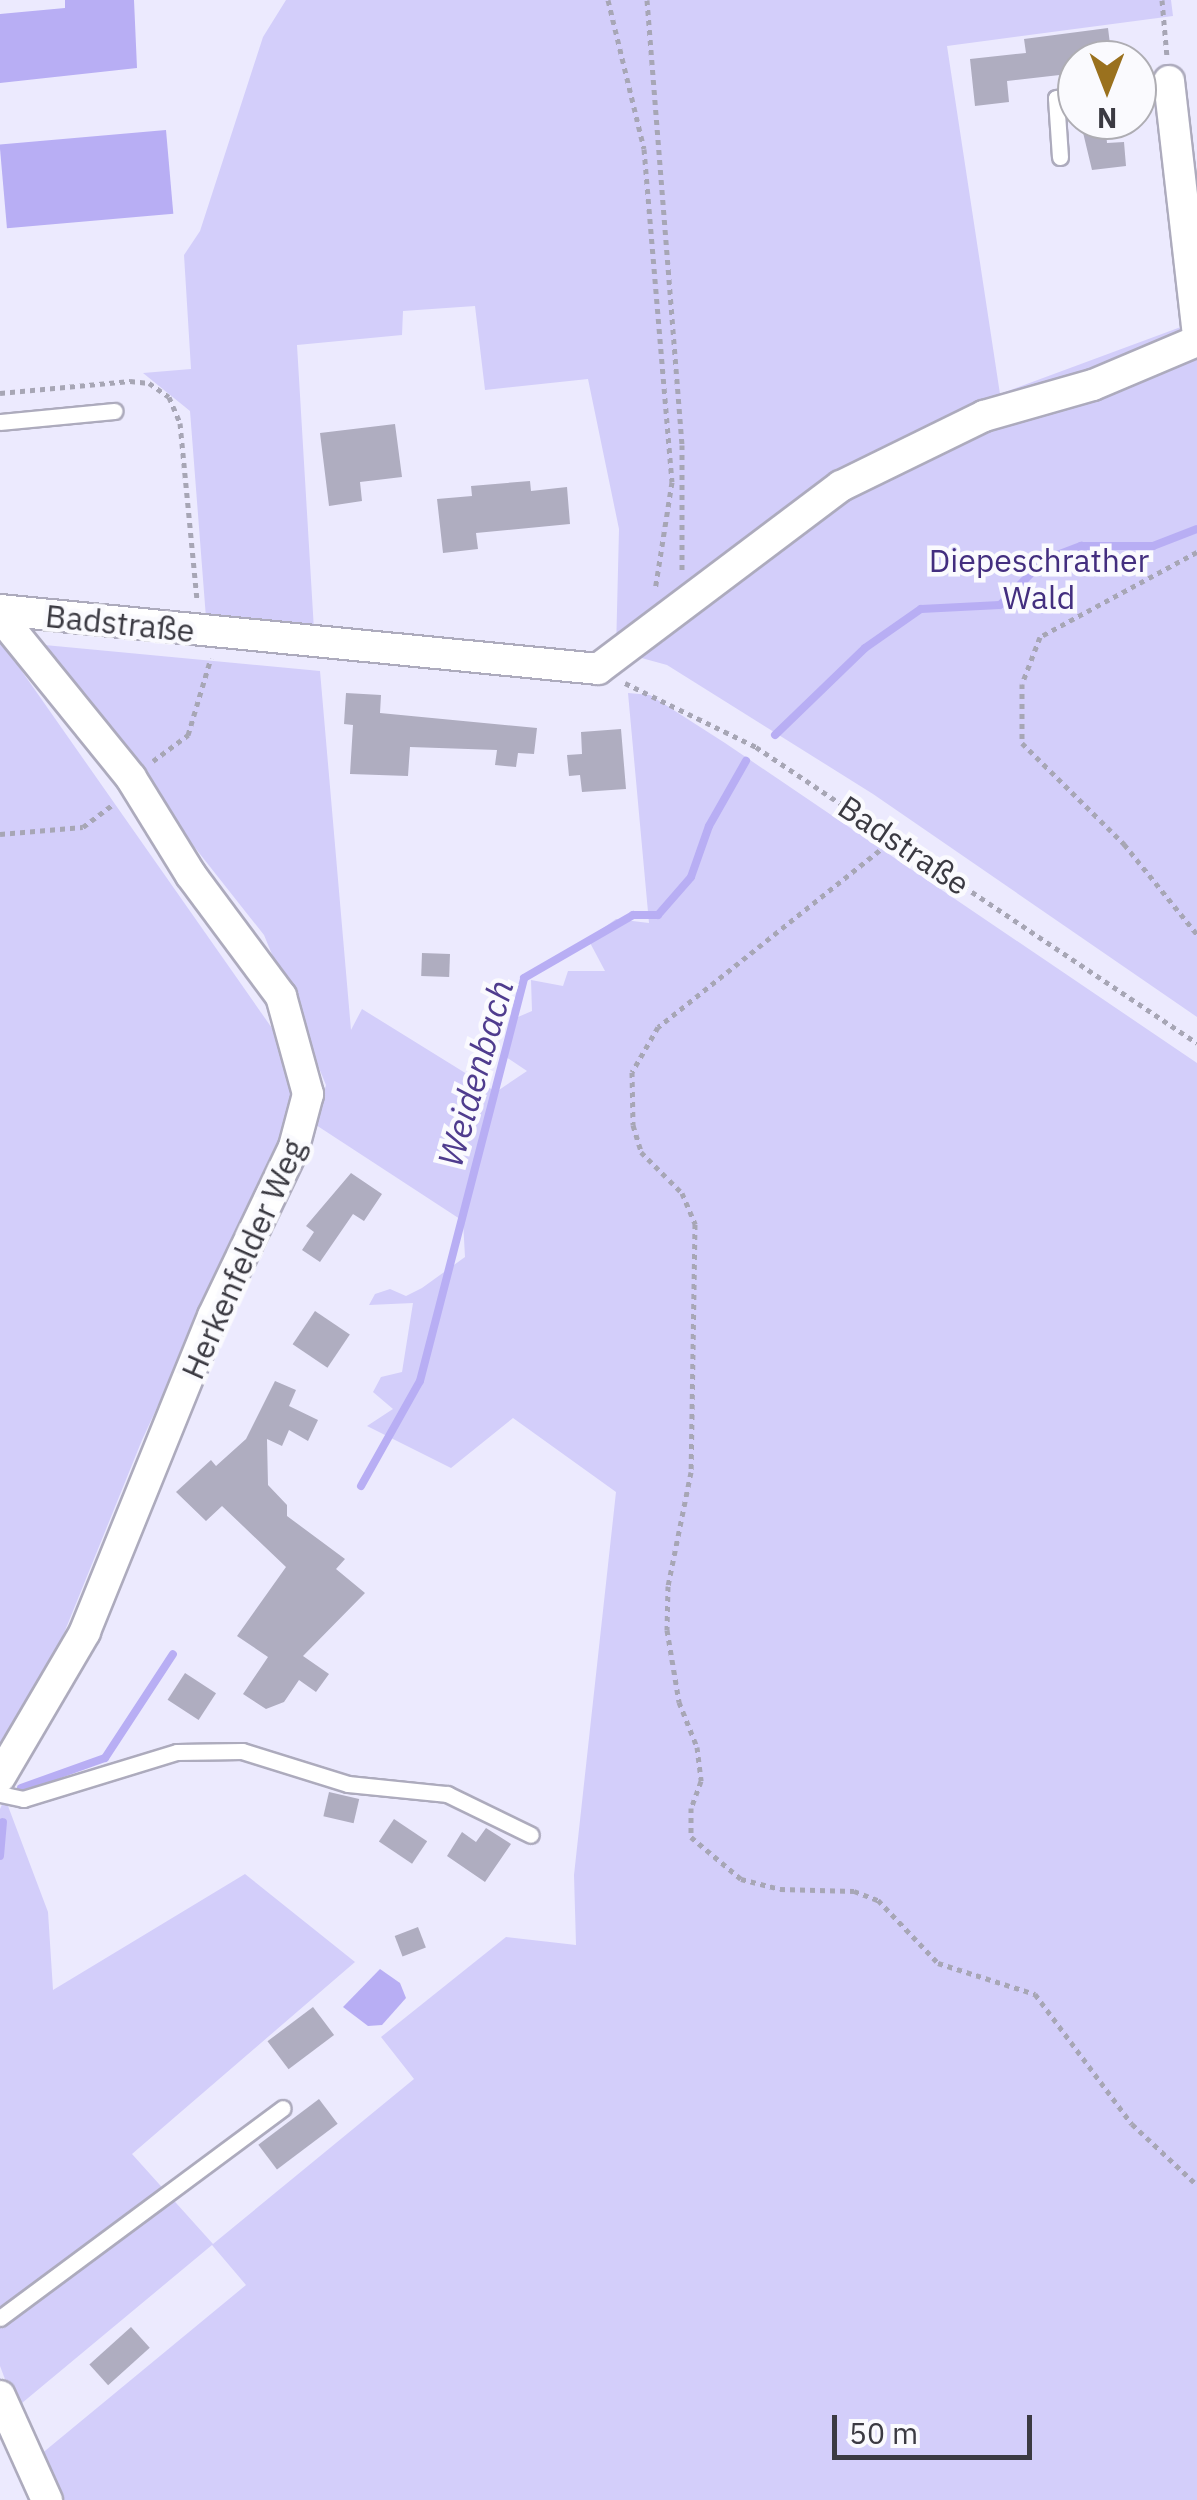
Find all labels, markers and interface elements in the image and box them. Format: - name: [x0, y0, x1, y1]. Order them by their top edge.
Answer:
- north arrow: [1057, 40, 1157, 140]
- text: N: [1097, 100, 1117, 137]
- park label: Diepeschrather Wald: [929, 542, 1149, 617]
- street label: Badstraße: [43, 596, 197, 650]
- street label: Badstraße: [831, 787, 977, 903]
- water label: Weidenbach: [428, 975, 522, 1171]
- street label: Herkenfelder Weg: [173, 1133, 313, 1385]
- scale bar: [837, 2395, 1037, 2457]
- text: 50 m: [849, 2413, 918, 2452]

